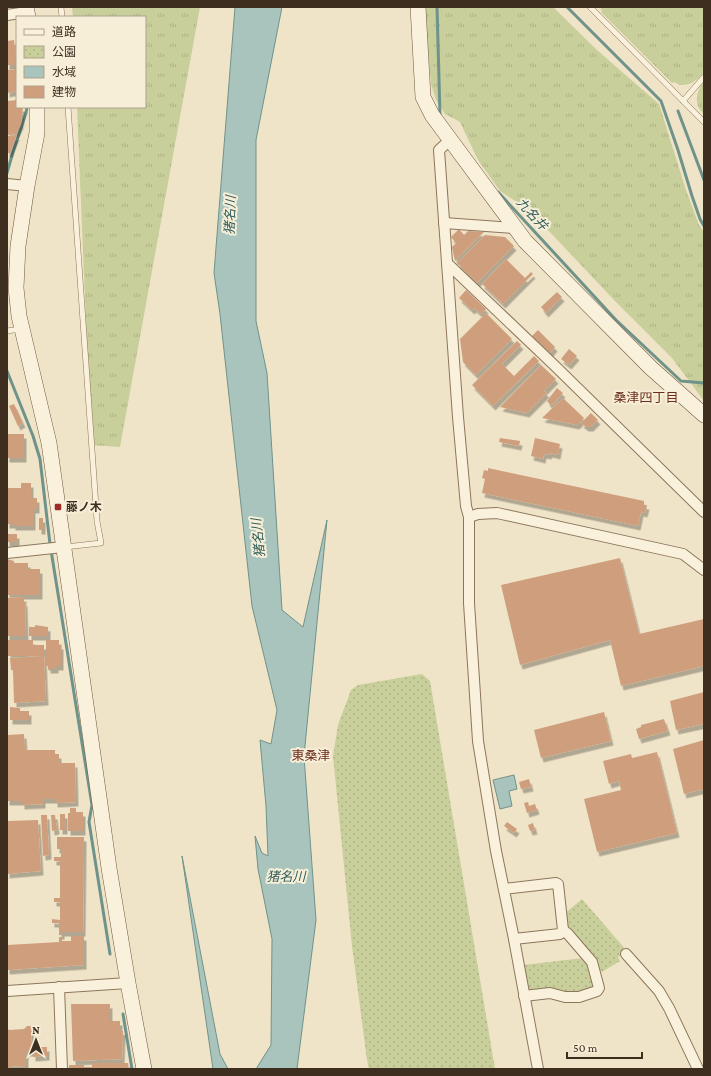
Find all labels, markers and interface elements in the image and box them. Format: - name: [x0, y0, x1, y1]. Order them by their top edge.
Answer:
- legend: [16, 16, 146, 108]
- text: 道路: [52, 25, 76, 39]
- text: 公園: [52, 45, 76, 59]
- text: 水域: [52, 65, 76, 79]
- text: 建物: [52, 85, 76, 99]
- water label: 猪名川: [222, 193, 238, 235]
- water label: 九名井: [513, 195, 551, 234]
- district label: 桑津四丁目: [613, 390, 679, 405]
- place label: 藤ノ木: [66, 500, 102, 514]
- marker: 藤ノ木: [53, 502, 63, 512]
- water label: 猪名川: [248, 516, 267, 558]
- district label: 東桑津: [291, 748, 331, 763]
- water label: 猪名川: [266, 869, 307, 884]
- north arrow: [16, 1020, 56, 1060]
- text: N: [32, 1024, 40, 1036]
- scale bar: [567, 1034, 642, 1060]
- text: 50 m: [573, 1041, 598, 1055]

